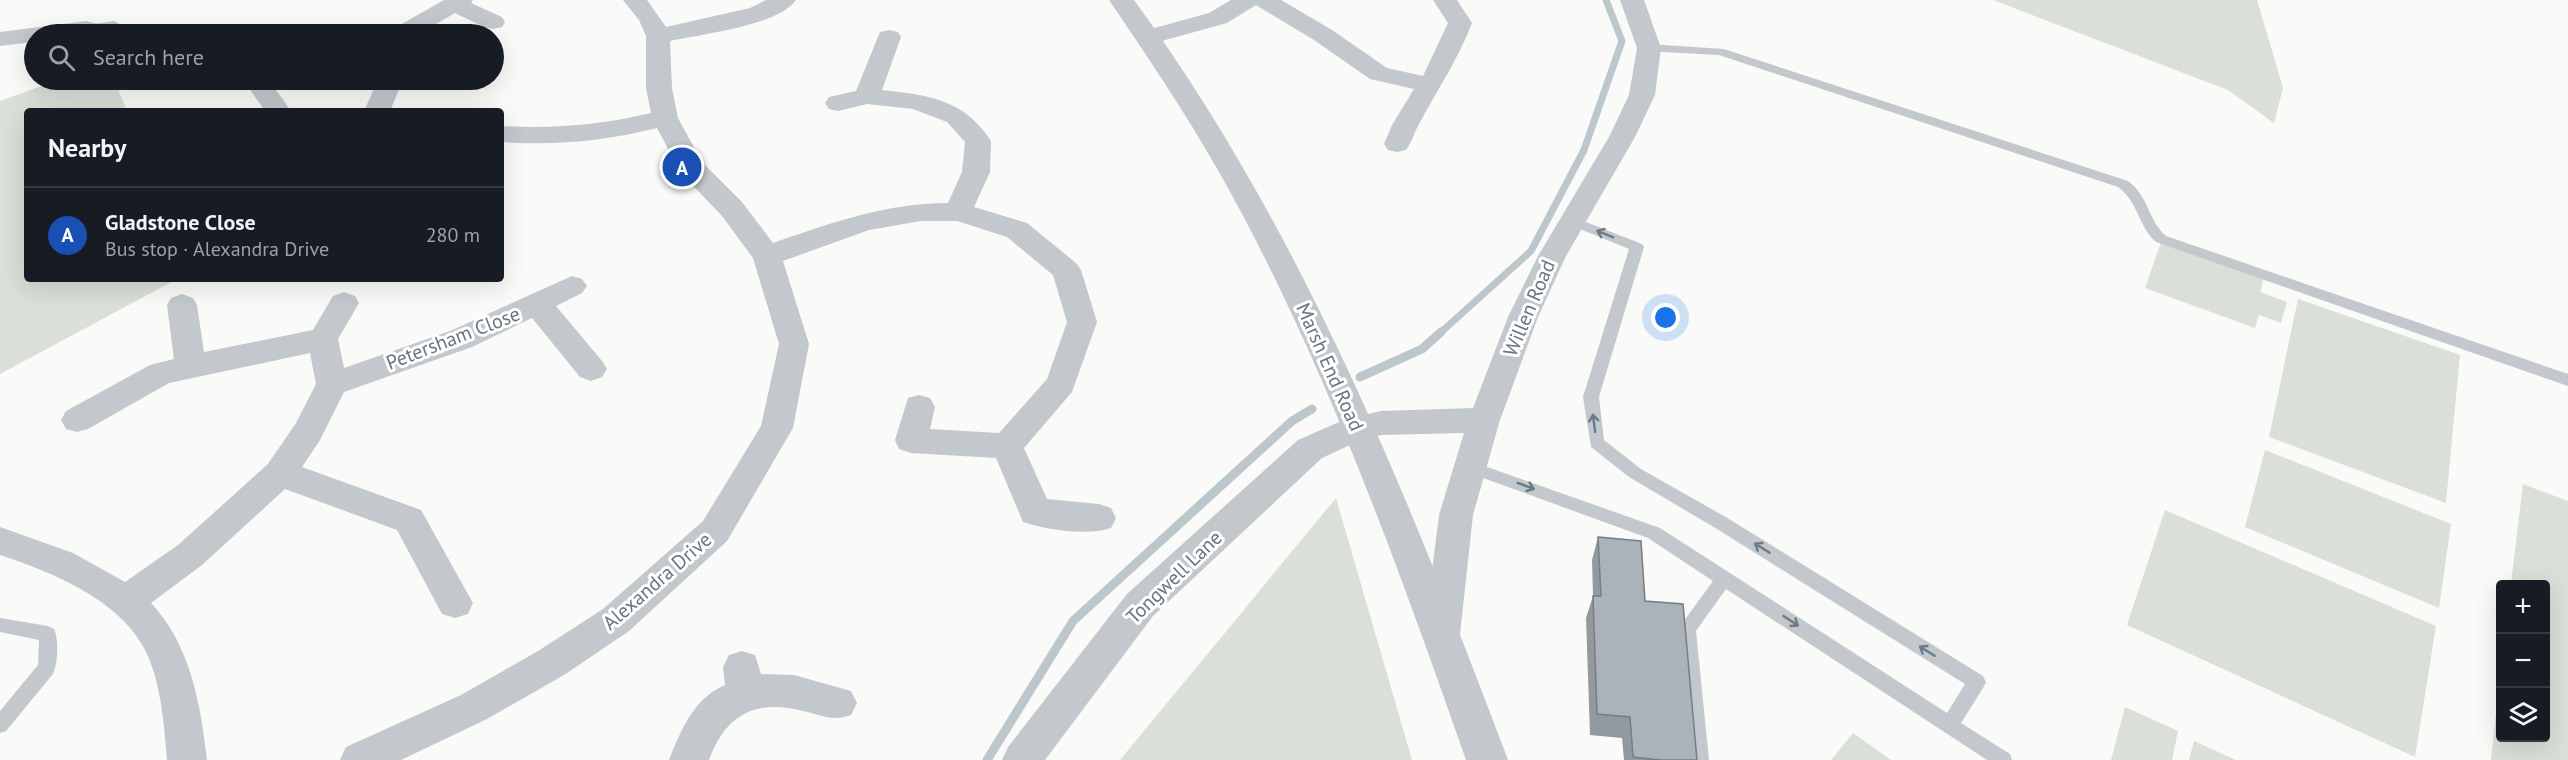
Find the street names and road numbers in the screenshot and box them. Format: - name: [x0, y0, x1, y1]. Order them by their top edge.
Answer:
- street label: Willen Road: [1497, 256, 1561, 360]
- street label: Marsh End Road: [1290, 299, 1370, 435]
- street label: Petersham Close: [382, 300, 524, 376]
- street label: Tongwell Lane: [1121, 525, 1227, 629]
- street label: Alexandra Drive: [597, 527, 717, 635]

